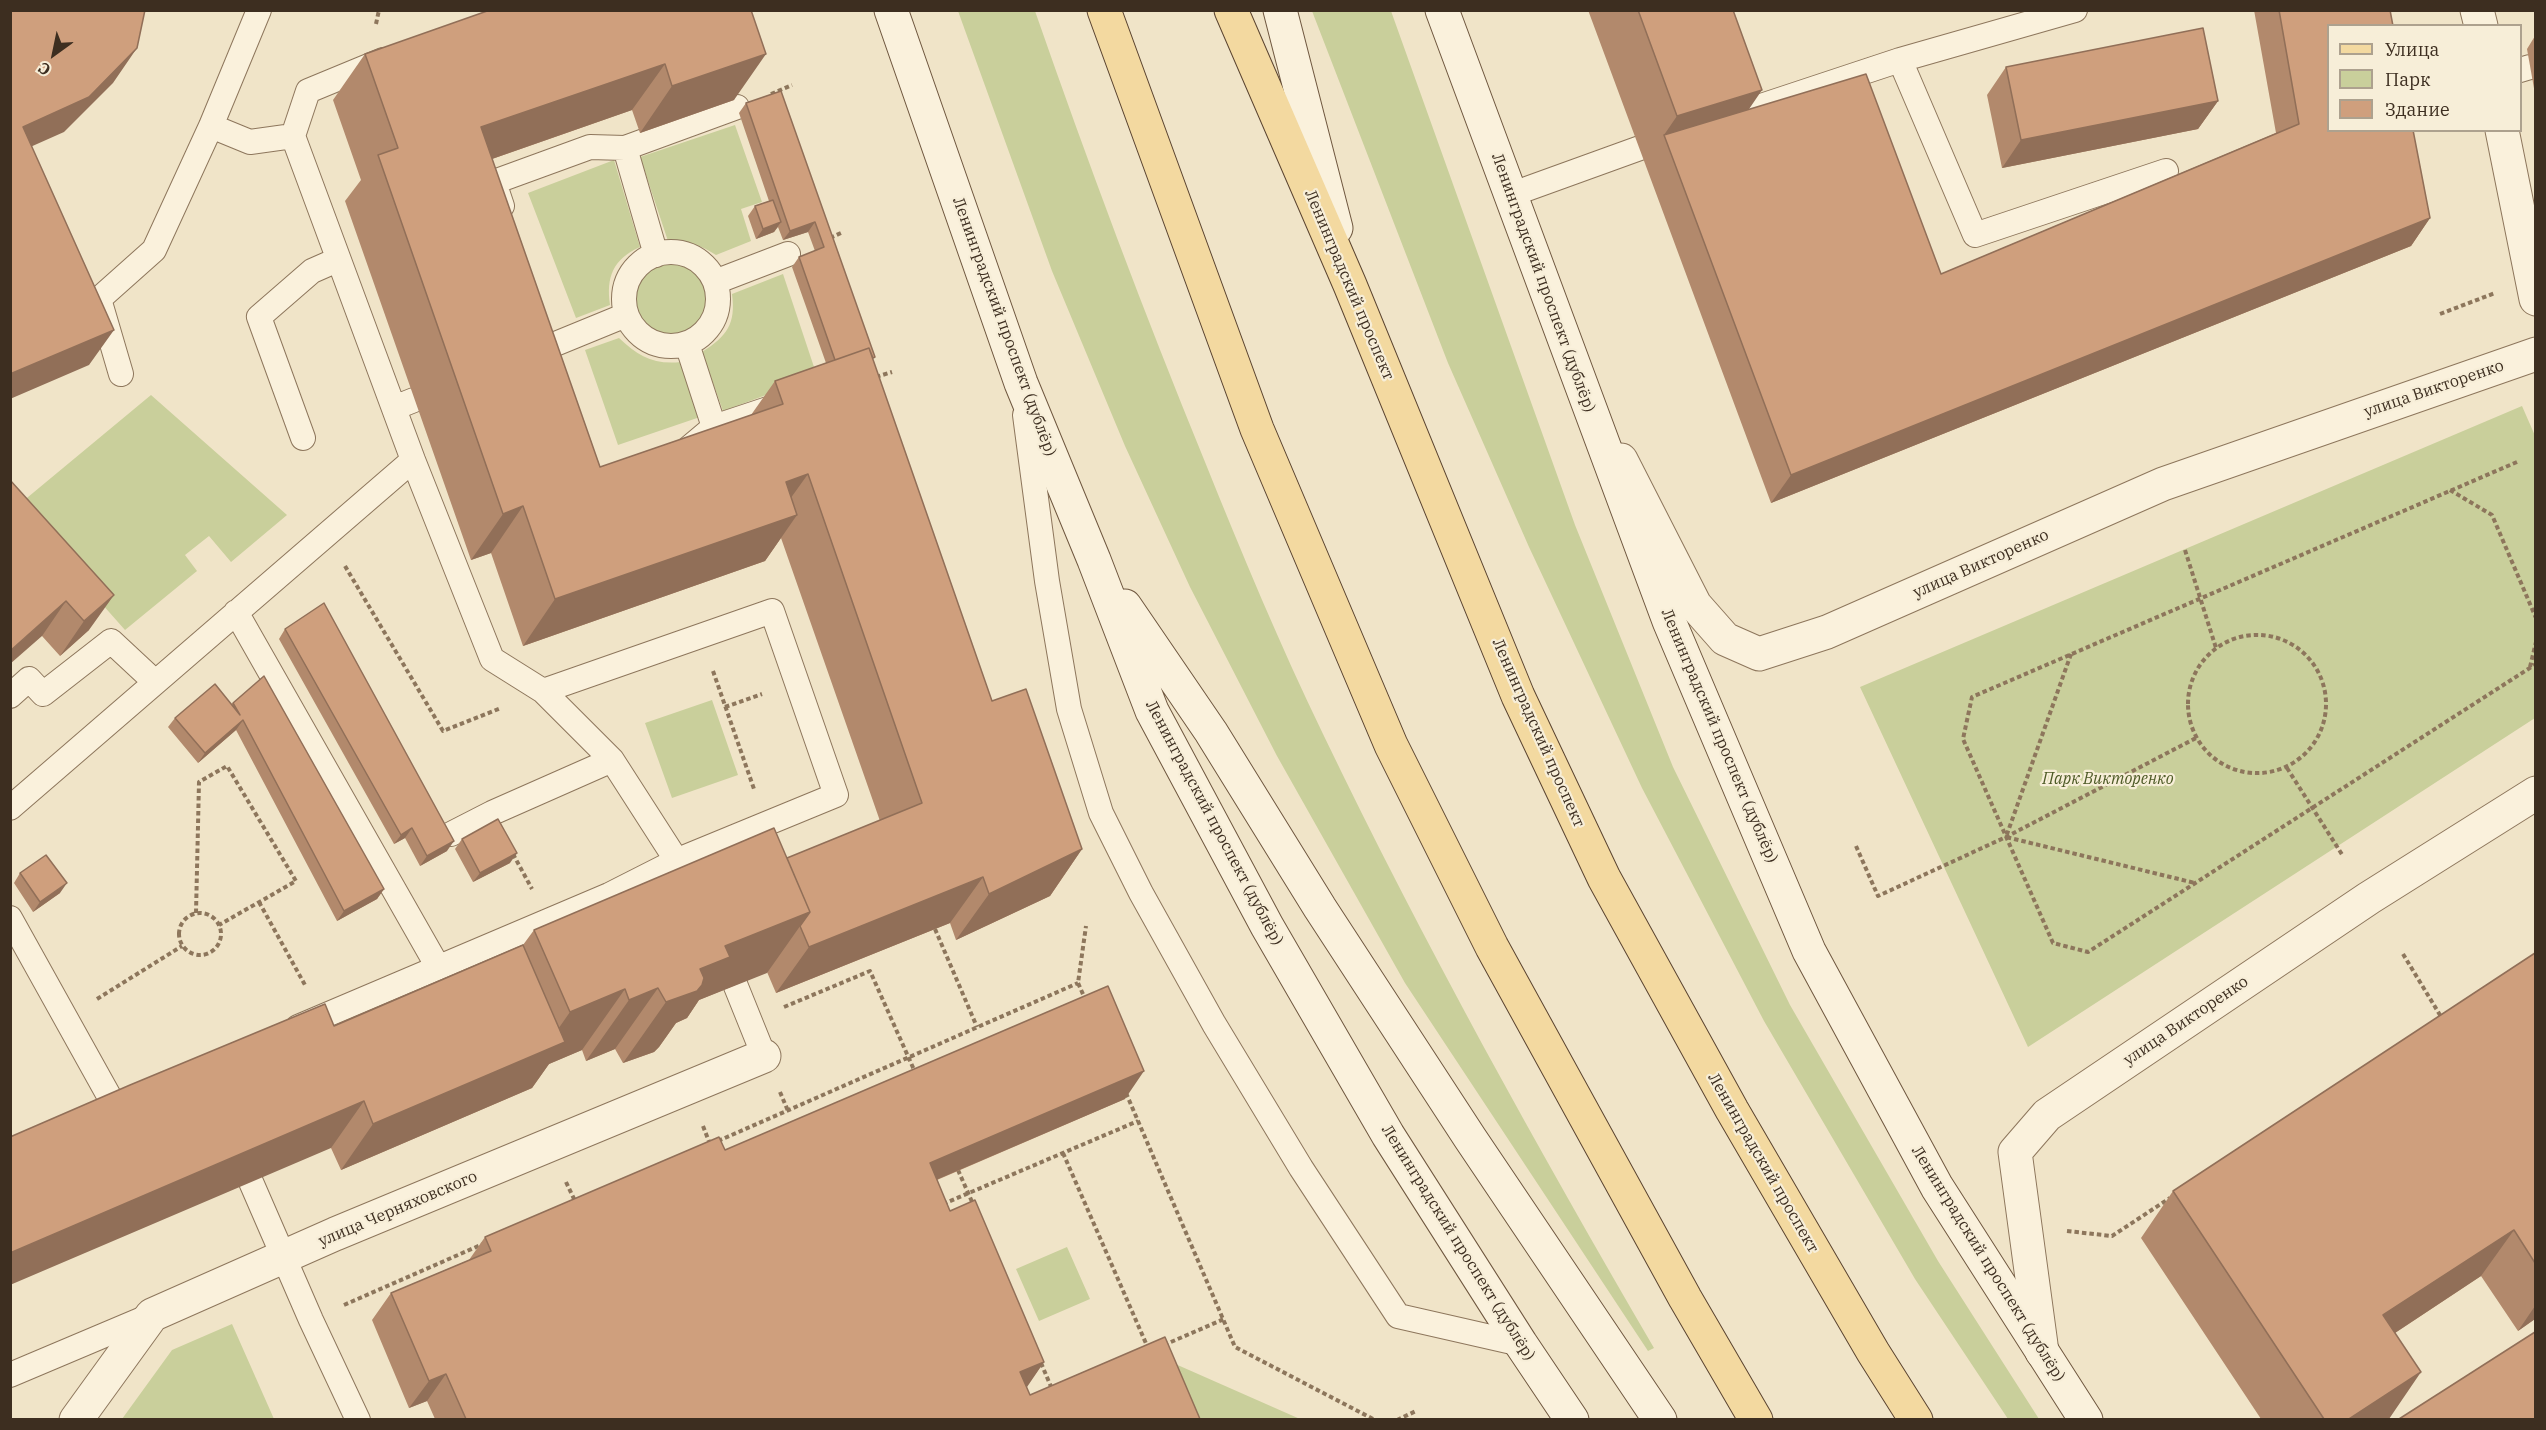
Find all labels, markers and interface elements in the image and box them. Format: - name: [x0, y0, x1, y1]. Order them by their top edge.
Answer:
- north arrow: [24, 24, 84, 84]
- legend: [2327, 24, 2522, 132]
- text: Улица: [2385, 38, 2439, 61]
- text: С: [34, 58, 54, 80]
- text: Парк: [2385, 68, 2431, 91]
- text: Здание: [2385, 98, 2450, 121]
- street label: Ленинградский проспект (дублёр): [1487, 151, 1599, 415]
- street label: Ленинградский проспект: [1300, 187, 1398, 383]
- street label: Ленинградский проспект (дублёр): [948, 195, 1060, 459]
- street label: улица Викторенко: [2362, 356, 2506, 422]
- street label: улица Викторенко: [1910, 525, 2052, 603]
- street label: Ленинградский проспект (дублёр): [1657, 606, 1781, 866]
- street label: Ленинградский проспект: [1488, 636, 1588, 830]
- street label: Ленинградский проспект (дублёр): [1141, 697, 1287, 949]
- park label: Парк Викторенко: [2042, 769, 2174, 789]
- street label: улица Викторенко: [2120, 972, 2252, 1070]
- street label: Ленинградский проспект: [1704, 1070, 1822, 1256]
- street label: Ленинградский проспект (дублёр): [1377, 1122, 1539, 1364]
- street label: Ленинградский проспект (дублёр): [1907, 1143, 2069, 1385]
- street label: улица Черняховского: [316, 1167, 480, 1251]

